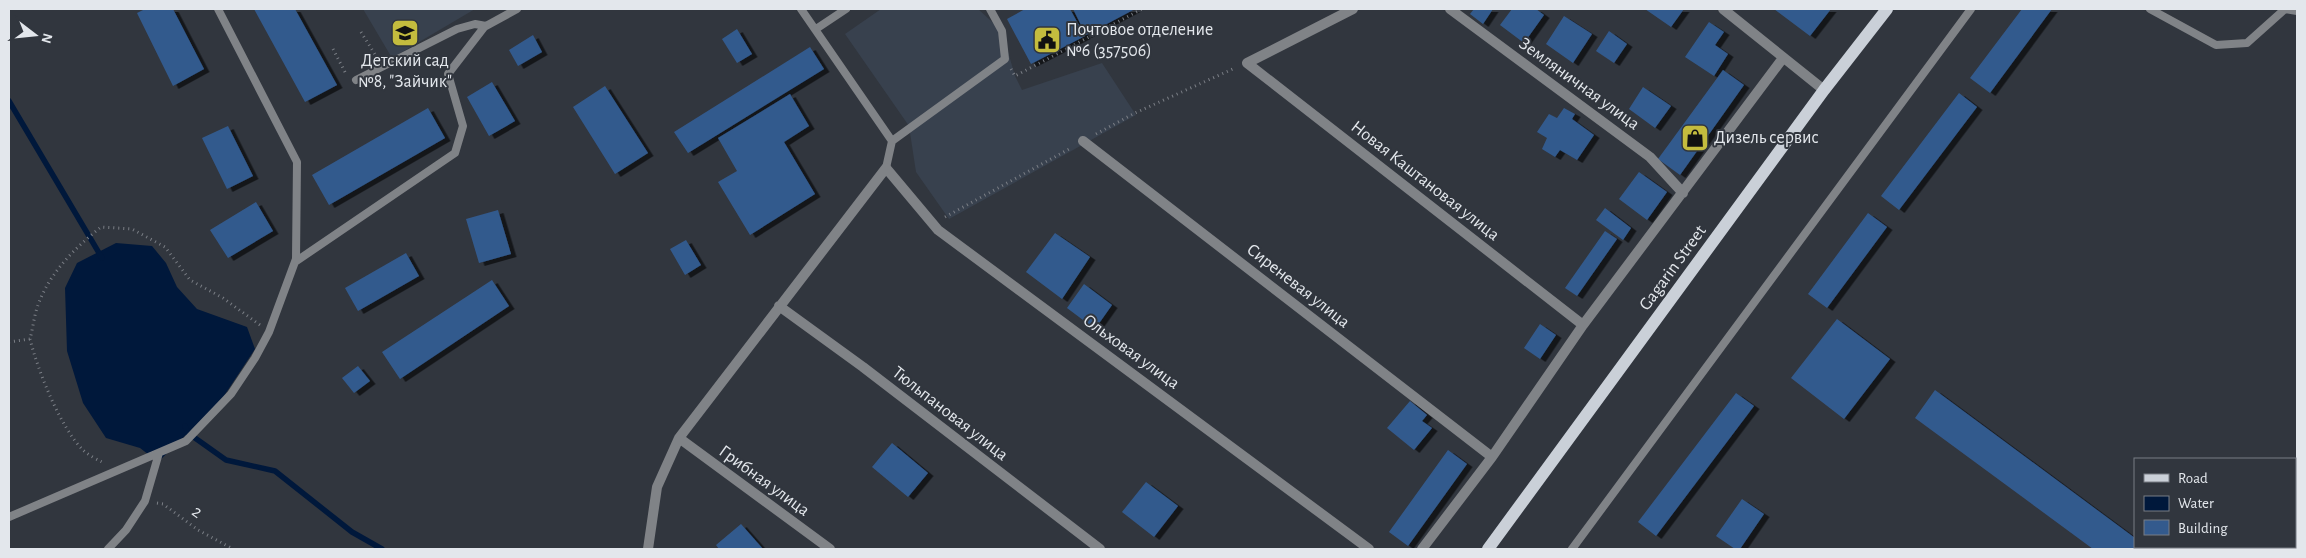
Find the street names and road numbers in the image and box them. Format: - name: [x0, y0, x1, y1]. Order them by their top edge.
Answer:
- street label: Земляничная улица: [1515, 34, 1643, 134]
- street label: Новая Каштановая улица: [1347, 118, 1503, 244]
- street label: Gagarin Street: [1636, 222, 1710, 314]
- street label: Сиреневая улица: [1243, 240, 1353, 332]
- street label: Ольховая улица: [1079, 311, 1183, 393]
- street label: Тюльпановая улица: [889, 363, 1011, 465]
- street label: Грибная улица: [715, 441, 813, 520]
- street label: 2: [188, 502, 206, 522]

